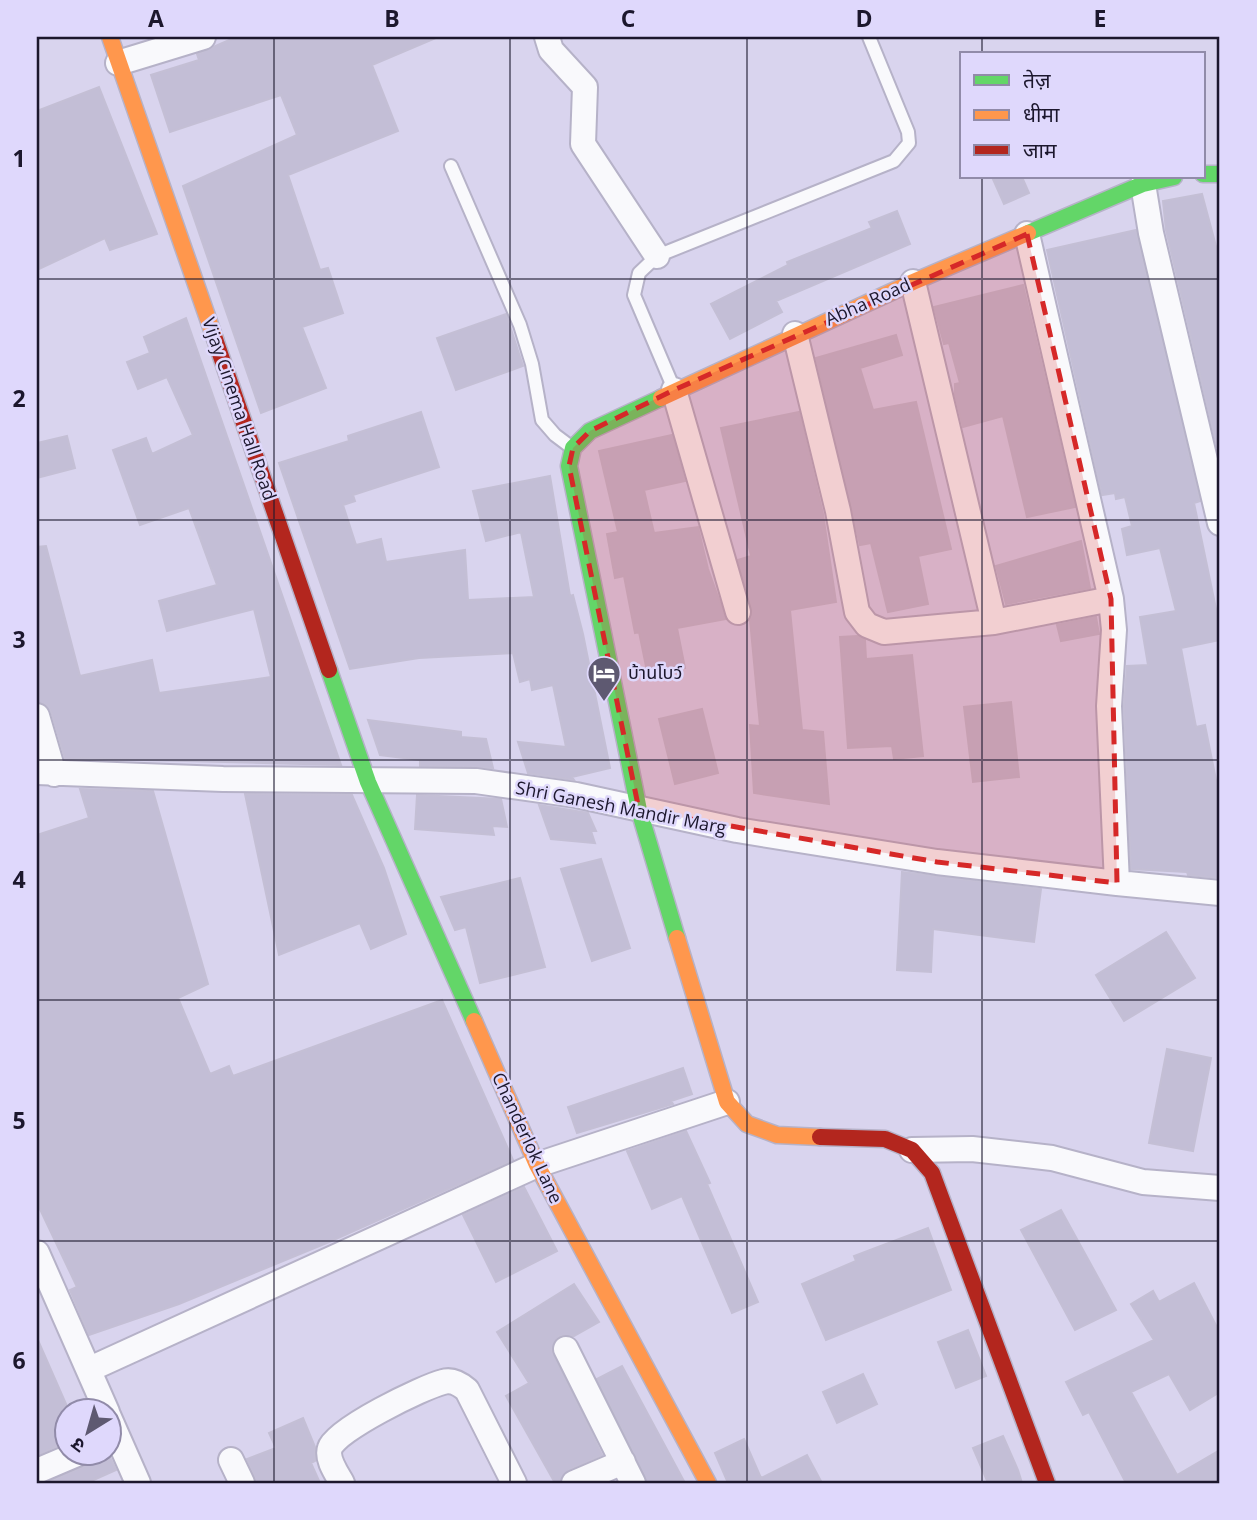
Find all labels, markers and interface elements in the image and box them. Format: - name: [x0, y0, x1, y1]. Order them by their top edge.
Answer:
- text: A: [148, 2, 164, 34]
- text: B: [384, 2, 400, 34]
- text: C: [621, 2, 635, 34]
- text: D: [855, 2, 873, 34]
- text: E: [1094, 2, 1106, 34]
- legend: [960, 52, 1204, 178]
- text: तेज़: [1023, 66, 1051, 94]
- text: धीमा: [1023, 100, 1060, 128]
- text: जाम: [1023, 136, 1057, 164]
- text: 1: [12, 142, 26, 174]
- street label: Abha Road: [821, 272, 914, 331]
- street label: Vijay Cinema Hall Road: [197, 314, 283, 503]
- text: 2: [12, 382, 26, 414]
- text: 3: [12, 623, 26, 655]
- hotel icon: บ้านโบว์: [585, 654, 623, 703]
- place label: บ้านโบว์: [628, 660, 682, 684]
- street label: Shri Ganesh Mandir Marg: [514, 775, 729, 839]
- text: 4: [12, 863, 26, 895]
- street label: Chanderlok Lane: [487, 1068, 569, 1207]
- text: 5: [12, 1104, 26, 1136]
- text: 6: [12, 1344, 26, 1376]
- north arrow: [52, 1398, 122, 1468]
- text: उ: [65, 1431, 90, 1459]

